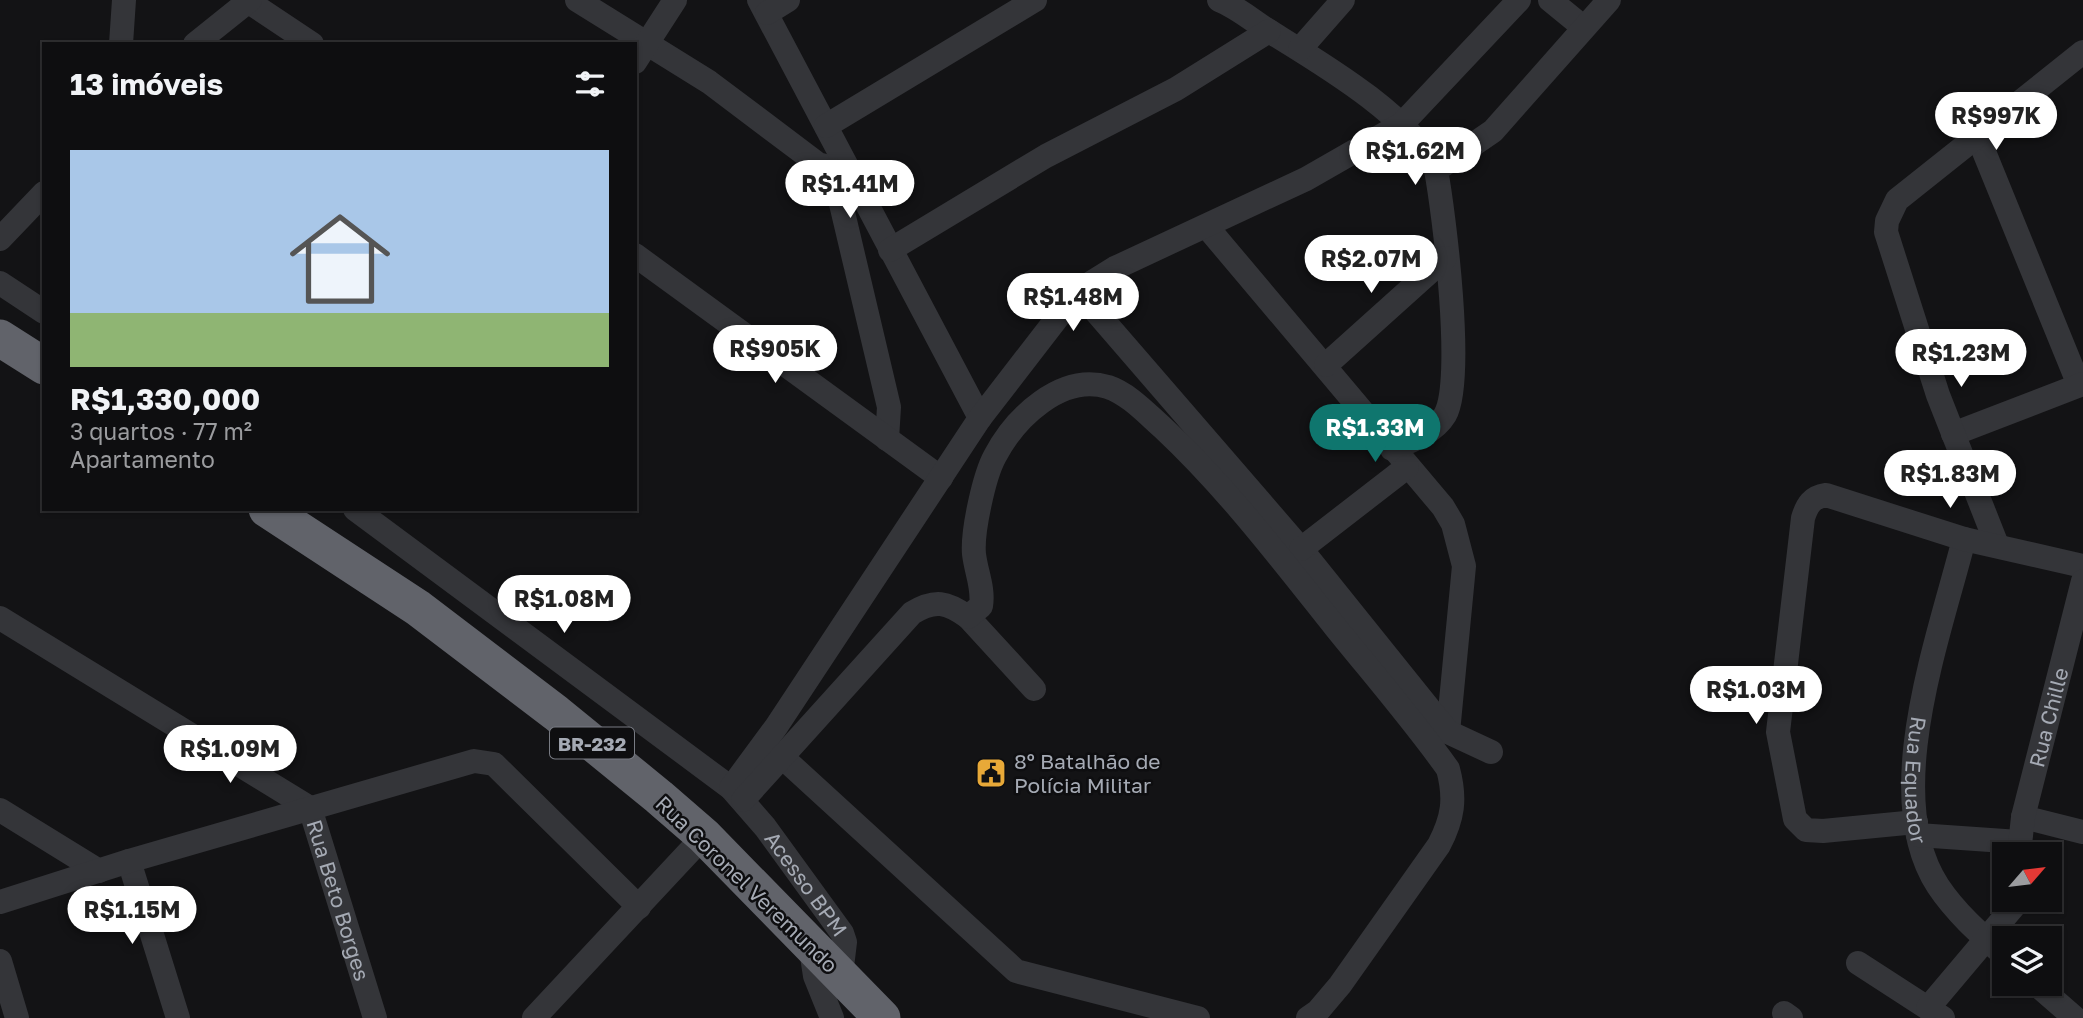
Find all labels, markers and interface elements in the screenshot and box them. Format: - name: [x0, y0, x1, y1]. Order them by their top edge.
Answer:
- icon: filters: [571, 65, 609, 103]
- text: 13 imóveis: [70, 66, 223, 102]
- pin: R$997K: [1939, 92, 2053, 152]
- text: R$997K: [1951, 101, 2041, 129]
- pin: R$1.62M: [1350, 128, 1480, 187]
- text: R$1.62M: [1365, 136, 1465, 164]
- pin: R$1.41M: [785, 160, 915, 220]
- text: R$1.41M: [801, 169, 899, 197]
- icon: home: [277, 196, 403, 322]
- pin: R$2.07M: [1306, 236, 1436, 295]
- text: R$2.07M: [1321, 244, 1421, 272]
- pin: R$1.48M: [1008, 274, 1138, 333]
- text: R$1.48M: [1023, 282, 1123, 310]
- pin: R$905K: [718, 326, 832, 385]
- pin: R$1.23M: [1896, 330, 2026, 389]
- text: R$905K: [729, 334, 821, 362]
- text: R$1.23M: [1911, 338, 2011, 366]
- text: R$1,330,000: [70, 381, 260, 417]
- pin: R$1.33M: [1310, 405, 1440, 464]
- text: R$1.33M: [1325, 413, 1425, 441]
- text: 3 quartos · 77 m²: [70, 417, 252, 445]
- text: Apartamento: [70, 445, 215, 473]
- pin: R$1.83M: [1885, 450, 2015, 510]
- text: R$1.83M: [1900, 459, 2000, 487]
- pin: R$1.08M: [499, 576, 629, 635]
- text: R$1.08M: [514, 584, 614, 612]
- street label: Rua Chille: [2023, 665, 2073, 770]
- pin: R$1.03M: [1691, 666, 1821, 726]
- text: R$1.03M: [1706, 675, 1806, 703]
- street label: Rua Equador: [1900, 715, 1932, 846]
- pin: R$1.09M: [165, 726, 295, 785]
- road number: BR-232: [550, 728, 634, 758]
- text: R$1.09M: [180, 734, 280, 762]
- place label: 8º Batalhão de Polícia Militar: [1014, 748, 1160, 798]
- public building icon: 8º Batalhão de Polícia Militar: [974, 756, 1008, 790]
- street label: Rua Coronel Veremundo: [651, 790, 843, 978]
- street label: Rua Beto Borges: [301, 816, 376, 984]
- street label: Acesso BPM: [759, 826, 853, 941]
- north arrow: [1992, 842, 2062, 912]
- map controls: [1992, 842, 2062, 996]
- pin: R$1.15M: [67, 886, 197, 946]
- text: R$1.15M: [84, 895, 180, 923]
- button: layers: [1992, 926, 2062, 996]

